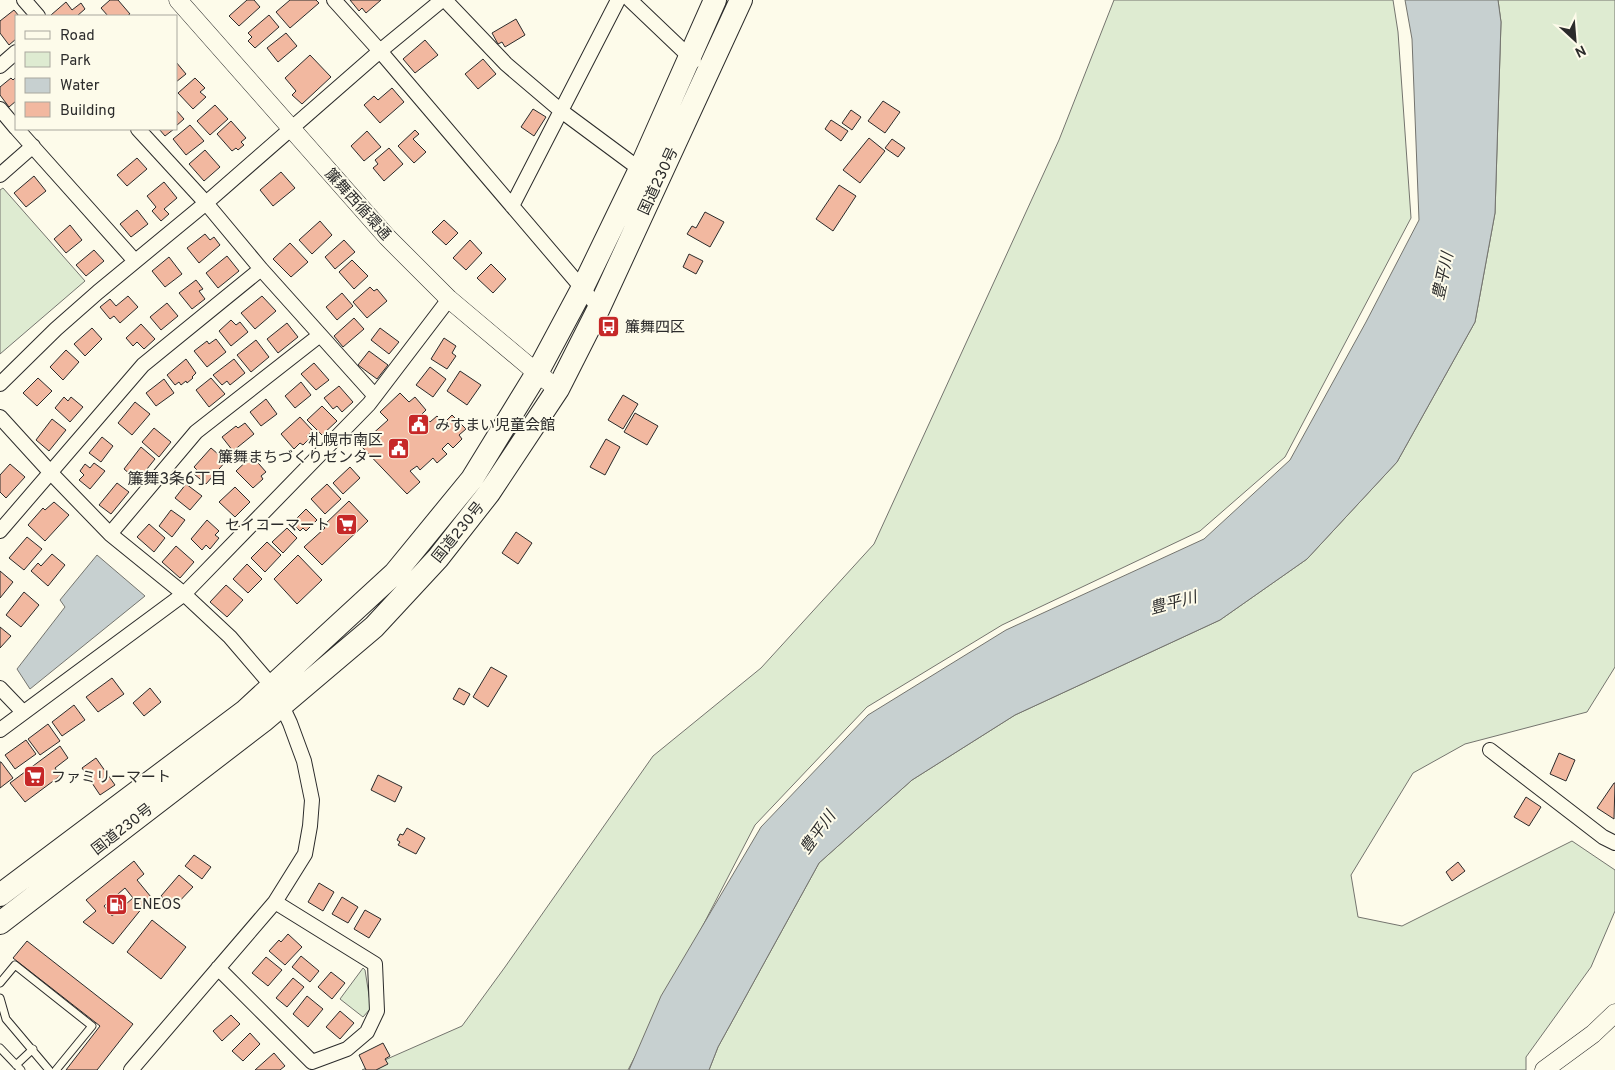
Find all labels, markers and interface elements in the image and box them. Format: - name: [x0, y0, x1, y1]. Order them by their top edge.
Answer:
- legend: [15, 15, 178, 130]
- north arrow: [1550, 15, 1600, 65]
- text: Road: [60, 27, 95, 46]
- text: N: [1572, 40, 1588, 60]
- text: Park: [60, 52, 91, 71]
- text: Water: [60, 77, 100, 96]
- text: Building: [60, 102, 115, 121]
- street label: 国道230号: [635, 145, 683, 219]
- street label: 簾舞西循環通: [320, 165, 394, 245]
- water label: 豊平川: [1429, 249, 1459, 302]
- bus stop icon: 簾舞四区: [597, 315, 621, 339]
- place label: 簾舞四区: [625, 319, 685, 338]
- public building icon: みすまい児童会館: [407, 413, 431, 437]
- place label: みすまい児童会館: [435, 417, 555, 436]
- place label: 札幌市南区 簾舞まちづくりセンター: [218, 432, 383, 468]
- public building icon: 札幌市南区 簾舞まちづくりセンター: [387, 437, 411, 461]
- district label: 簾舞3条6丁目: [127, 470, 227, 490]
- street label: 国道230号: [429, 499, 489, 567]
- supermarket icon: セイコーマート: [334, 513, 358, 537]
- place label: セイコーマート: [225, 517, 330, 536]
- water label: 豊平川: [1148, 588, 1201, 620]
- supermarket icon: ファミリーマート: [23, 765, 47, 789]
- place label: ファミリーマート: [51, 769, 171, 788]
- street label: 国道230号: [88, 800, 157, 860]
- water label: 豊平川: [796, 806, 842, 858]
- fuel station icon: ENEOS: [105, 892, 129, 916]
- place label: ENEOS: [133, 896, 181, 915]

